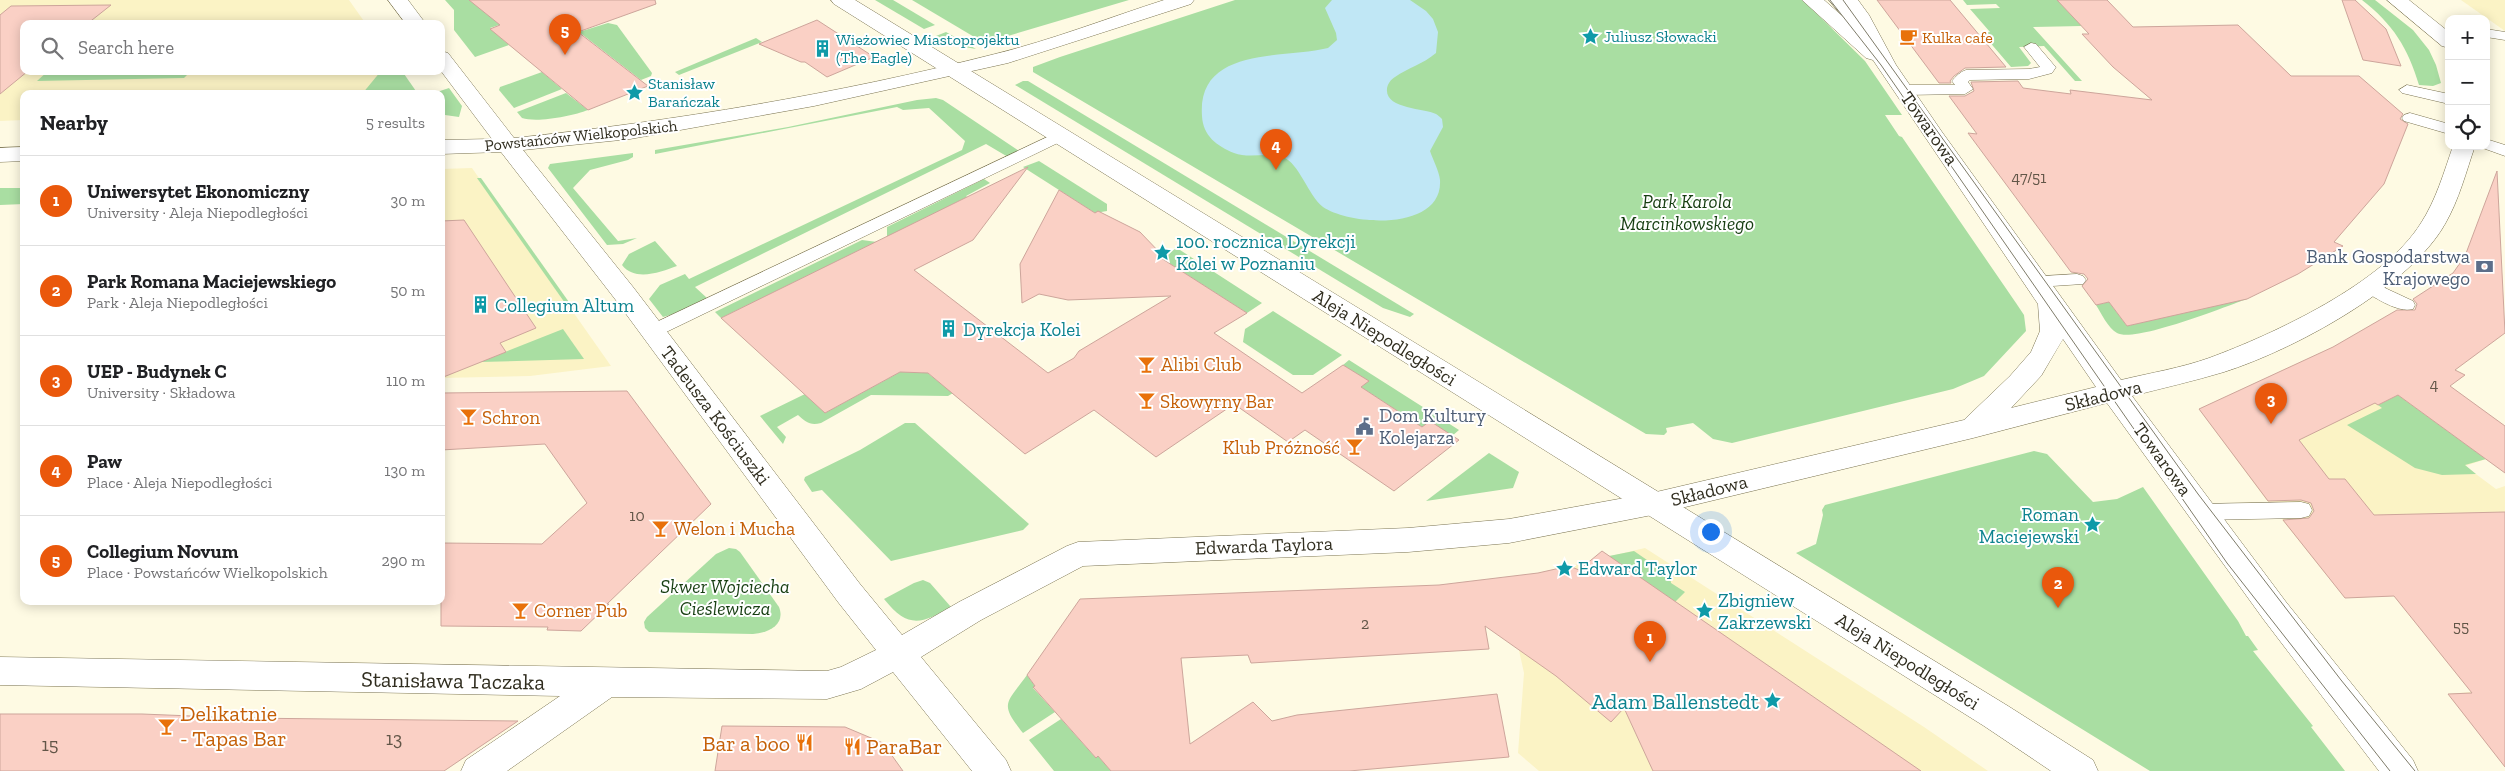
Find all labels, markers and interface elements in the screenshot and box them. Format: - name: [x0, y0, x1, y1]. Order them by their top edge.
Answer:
- pin: 5: [549, 14, 581, 55]
- map controls: [2445, 15, 2490, 150]
- button: +: [2445, 15, 2490, 60]
- search box: [20, 20, 445, 75]
- place icon: Juliusz Słowacki: [1580, 26, 1600, 46]
- place label: Juliusz Słowacki: [1604, 27, 1717, 46]
- cafe icon: Kulka cafe: [1898, 27, 1918, 47]
- place label: Kulka cafe: [1922, 28, 1993, 47]
- place label: Wieżowiec Miastoprojektu (The Eagle): [836, 30, 1019, 67]
- icon: search: [38, 34, 66, 62]
- text: Search here: [78, 36, 174, 59]
- building icon: Wieżowiec Miastoprojektu (The Eagle): [812, 38, 832, 58]
- button: −: [2445, 60, 2490, 105]
- place label: Stanisław Barańczak: [648, 74, 721, 111]
- place icon: Stanisław Barańczak: [624, 82, 644, 102]
- street label: Towarowa: [1896, 87, 1963, 170]
- button: locate: [2445, 105, 2490, 150]
- text: Nearby: [40, 110, 108, 135]
- text: 5 results: [366, 113, 425, 132]
- street label: Powstańców Wielkopolskich: [484, 116, 678, 155]
- pin: 4: [1260, 129, 1292, 170]
- house number: 47/51: [2012, 168, 2046, 187]
- text: Uniwersytet Ekonomiczny: [87, 180, 309, 203]
- park label: Park Karola Marcinkowskiego: [1620, 190, 1754, 235]
- text: 1: [53, 191, 59, 210]
- text: 30 m: [391, 191, 425, 210]
- text: University · Aleja Niepodległości: [87, 203, 308, 222]
- place label: 100. rocznica Dyrekcji Kolei w Poznaniu: [1176, 230, 1356, 275]
- place icon: 100. rocznica Dyrekcji Kolei w Poznaniu: [1152, 242, 1172, 262]
- place label: Bank Gospodarstwa Krajowego: [2306, 245, 2470, 290]
- bank icon: Bank Gospodarstwa Krajowego: [2474, 257, 2494, 277]
- text: Park Romana Maciejewskiego: [87, 270, 336, 293]
- text: 2: [52, 281, 60, 300]
- text: 50 m: [390, 281, 425, 300]
- street label: Aleja Niepodległości: [1309, 284, 1461, 391]
- text: Park · Aleja Niepodległości: [87, 293, 268, 312]
- place label: Collegium Altum: [495, 294, 635, 317]
- building icon: Collegium Altum: [471, 295, 491, 315]
- place label: Dyrekcja Kolei: [963, 318, 1081, 341]
- building icon: Dyrekcja Kolei: [939, 319, 959, 339]
- street label: Tadeusza Kościuszki: [656, 341, 775, 489]
- place label: Alibi Club: [1161, 353, 1242, 376]
- bar icon: Alibi Club: [1137, 354, 1157, 374]
- text: UEP - Budynek C: [87, 360, 227, 383]
- text: 3: [52, 371, 60, 390]
- text: 110 m: [386, 371, 425, 390]
- street label: Składowa: [2062, 375, 2144, 416]
- house number: 4: [2430, 375, 2439, 394]
- text: University · Składowa: [87, 383, 235, 402]
- pin: 3: [2255, 383, 2287, 424]
- place label: Skowyrny Bar: [1160, 390, 1274, 413]
- bar icon: Skowyrny Bar: [1136, 391, 1156, 411]
- place label: Dom Kultury Kolejarza: [1379, 404, 1486, 449]
- place label: Schron: [482, 406, 540, 429]
- bar icon: Schron: [458, 407, 478, 427]
- public building icon: Dom Kultury Kolejarza: [1355, 416, 1375, 436]
- street label: Towarowa: [2128, 418, 2197, 500]
- place label: Klub Próżność: [1222, 436, 1340, 459]
- bar icon: Klub Próżność: [1344, 437, 1364, 457]
- text: Paw: [87, 450, 122, 473]
- text: 4: [51, 461, 61, 480]
- text: 130 m: [384, 461, 425, 480]
- street label: Składowa: [1668, 470, 1750, 511]
- text: Place · Aleja Niepodległości: [87, 473, 272, 492]
- place label: Roman Maciejewski: [1979, 503, 2079, 548]
- house number: 10: [629, 506, 645, 525]
- place icon: Roman Maciejewski: [2083, 515, 2103, 535]
- place label: Welon i Mucha: [674, 517, 795, 540]
- bar icon: Welon i Mucha: [650, 518, 670, 538]
- your location: [1698, 519, 1724, 545]
- street label: Edwarda Taylora: [1195, 532, 1333, 559]
- text: Collegium Novum: [87, 540, 238, 563]
- text: 5: [52, 551, 60, 570]
- text: 290 m: [382, 551, 425, 570]
- place label: Edward Taylor: [1578, 557, 1698, 580]
- place icon: Edward Taylor: [1554, 558, 1574, 578]
- text: Place · Powstańców Wielkopolskich: [87, 563, 328, 582]
- pin: 2: [2042, 567, 2074, 608]
- park label: Skwer Wojciecha Cieślewicza: [660, 575, 790, 620]
- place label: Zbigniew Zakrzewski: [1718, 589, 1811, 634]
- place label: Corner Pub: [534, 599, 628, 622]
- bar icon: Corner Pub: [510, 600, 530, 620]
- place icon: Zbigniew Zakrzewski: [1694, 601, 1714, 621]
- street label: Aleja Niepodległości: [1832, 608, 1984, 715]
- house number: 2: [1361, 614, 1369, 633]
- house number: 55: [2453, 617, 2469, 636]
- pin: 1: [1634, 621, 1666, 662]
- street label: Stanisława Taczaka: [361, 665, 546, 696]
- place label: Adam Ballenstedt: [1591, 688, 1760, 715]
- place icon: Adam Ballenstedt: [1763, 691, 1783, 711]
- place label: Delikatnie - Tapas Bar: [180, 700, 286, 752]
- bar icon: Delikatnie - Tapas Bar: [156, 716, 176, 736]
- house number: 13: [386, 727, 402, 750]
- place label: Bar a boo: [702, 730, 790, 757]
- house number: 15: [41, 733, 59, 756]
- restaurant icon: Bar a boo: [794, 733, 814, 753]
- place label: ParaBar: [866, 733, 942, 760]
- restaurant icon: ParaBar: [842, 736, 862, 756]

